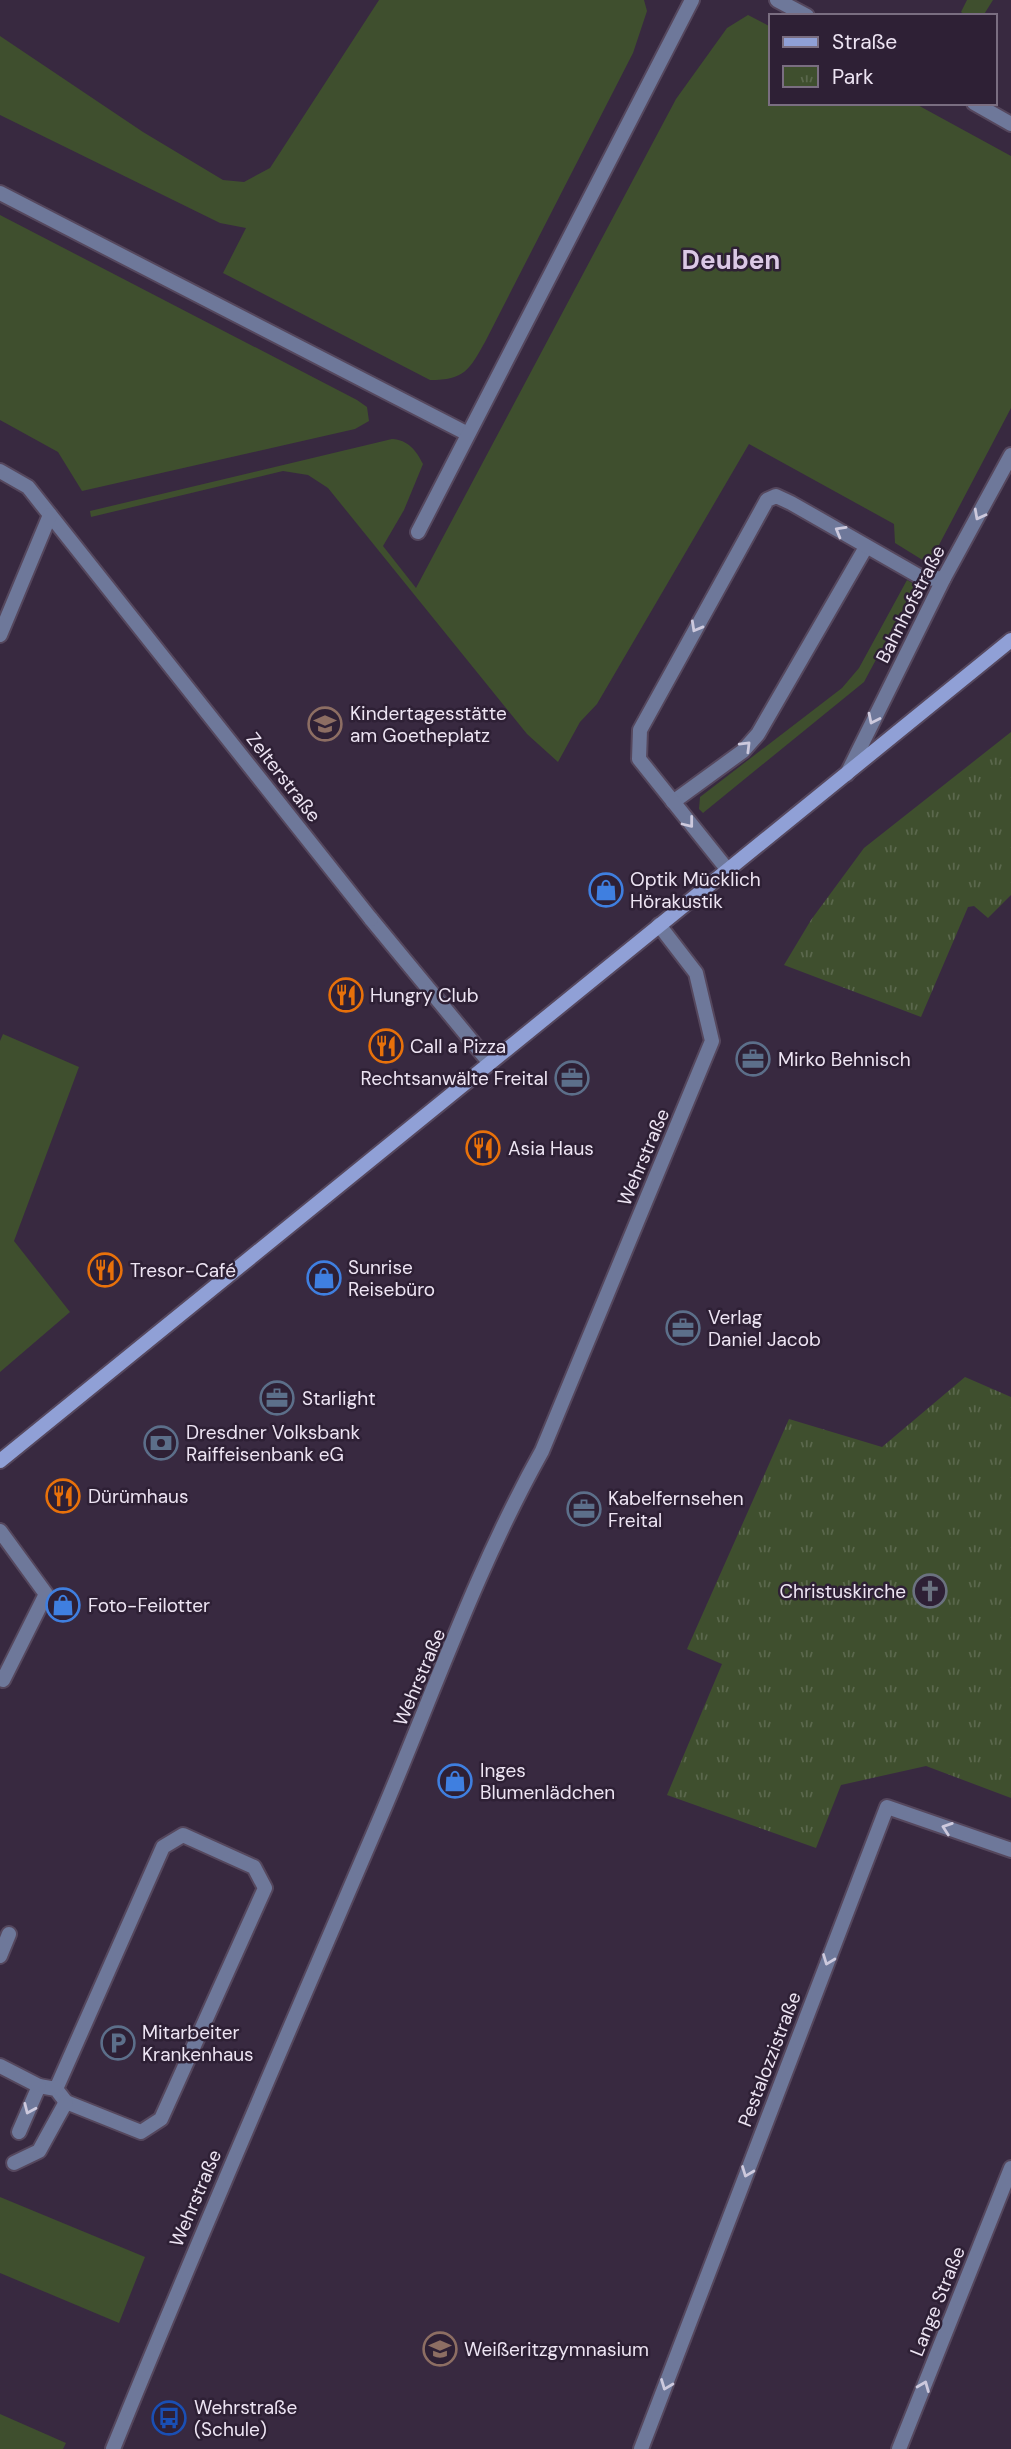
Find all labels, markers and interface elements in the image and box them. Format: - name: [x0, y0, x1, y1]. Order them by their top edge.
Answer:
- legend: [769, 14, 997, 105]
- text: Straße: [832, 28, 897, 56]
- text: Park: [832, 63, 874, 91]
- district label: Deuben: [682, 243, 780, 277]
- one-way arrow: [974, 508, 987, 520]
- one-way arrow: [834, 526, 847, 539]
- street label: Bahnhofstraße: [870, 541, 951, 667]
- one-way arrow: [691, 620, 704, 633]
- place label: Kindertagesstätte am Goetheplatz: [350, 701, 507, 748]
- school or university icon: Kindertagesstätte am Goetheplatz: [306, 705, 344, 743]
- one-way arrow: [868, 712, 882, 724]
- street label: Zelterstraße: [241, 727, 326, 827]
- one-way arrow: [738, 741, 751, 754]
- one-way arrow: [681, 816, 694, 828]
- place label: Optik Mücklich Hörakustik: [630, 867, 761, 914]
- shop icon: Optik Mücklich Hörakustik: [587, 871, 625, 909]
- restaurant icon: Hungry Club: [327, 976, 365, 1014]
- place label: Hungry Club: [370, 983, 479, 1008]
- restaurant icon: Call a Pizza: [367, 1027, 405, 1065]
- place label: Call a Pizza: [410, 1034, 506, 1059]
- office icon: Mirko Behnisch: [734, 1040, 772, 1078]
- place label: Mirko Behnisch: [778, 1047, 911, 1072]
- office icon: Rechtsanwälte Freital: [553, 1059, 591, 1097]
- place label: Rechtsanwälte Freital: [361, 1066, 548, 1091]
- street label: Wehrstraße: [612, 1105, 675, 1210]
- restaurant icon: Asia Haus: [464, 1129, 502, 1167]
- place label: Asia Haus: [508, 1136, 594, 1161]
- restaurant icon: Tresor-Café: [86, 1251, 124, 1289]
- place label: Sunrise Reisebüro: [348, 1255, 435, 1302]
- place label: Tresor-Café: [130, 1258, 236, 1283]
- shop icon: Sunrise Reisebüro: [305, 1259, 343, 1297]
- place label: Verlag Daniel Jacob: [708, 1305, 821, 1352]
- office icon: Verlag Daniel Jacob: [664, 1309, 702, 1347]
- office icon: Starlight: [258, 1379, 296, 1417]
- place label: Starlight: [302, 1386, 376, 1411]
- place label: Dresdner Volksbank Raiffeisenbank eG: [186, 1420, 360, 1467]
- bank icon: Dresdner Volksbank Raiffeisenbank eG: [142, 1424, 180, 1462]
- restaurant icon: Dürümhaus: [44, 1477, 82, 1515]
- place label: Dürümhaus: [88, 1484, 189, 1509]
- place label: Kabelfernsehen Freital: [608, 1486, 744, 1533]
- office icon: Kabelfernsehen Freital: [565, 1490, 603, 1528]
- church icon: Christuskirche: [911, 1572, 949, 1610]
- place label: Christuskirche: [779, 1579, 906, 1604]
- shop icon: Foto-Feilotter: [44, 1586, 82, 1624]
- place label: Foto-Feilotter: [88, 1593, 210, 1618]
- street label: Wehrstraße: [388, 1625, 451, 1730]
- place label: Inges Blumenlädchen: [480, 1758, 615, 1805]
- shop icon: Inges Blumenlädchen: [436, 1762, 474, 1800]
- one-way arrow: [941, 1822, 953, 1836]
- one-way arrow: [823, 1953, 837, 1965]
- street label: Pestalozzistraße: [732, 1988, 807, 2130]
- place label: Mitarbeiter Krankenhaus: [142, 2020, 254, 2067]
- parking icon: Mitarbeiter Krankenhaus: [99, 2024, 137, 2062]
- one-way arrow: [23, 2102, 37, 2114]
- street label: Wehrstraße: [164, 2146, 227, 2251]
- one-way arrow: [741, 2166, 755, 2178]
- street label: Lange Straße: [904, 2243, 971, 2360]
- school or university icon: Weißeritzgymnasium: [421, 2330, 459, 2368]
- place label: Weißeritzgymnasium: [464, 2337, 649, 2362]
- one-way arrow: [660, 2378, 674, 2390]
- one-way arrow: [916, 2380, 930, 2392]
- place label: Wehrstraße (Schule): [194, 2395, 297, 2442]
- bus stop icon: Wehrstraße (Schule): [150, 2399, 188, 2437]

